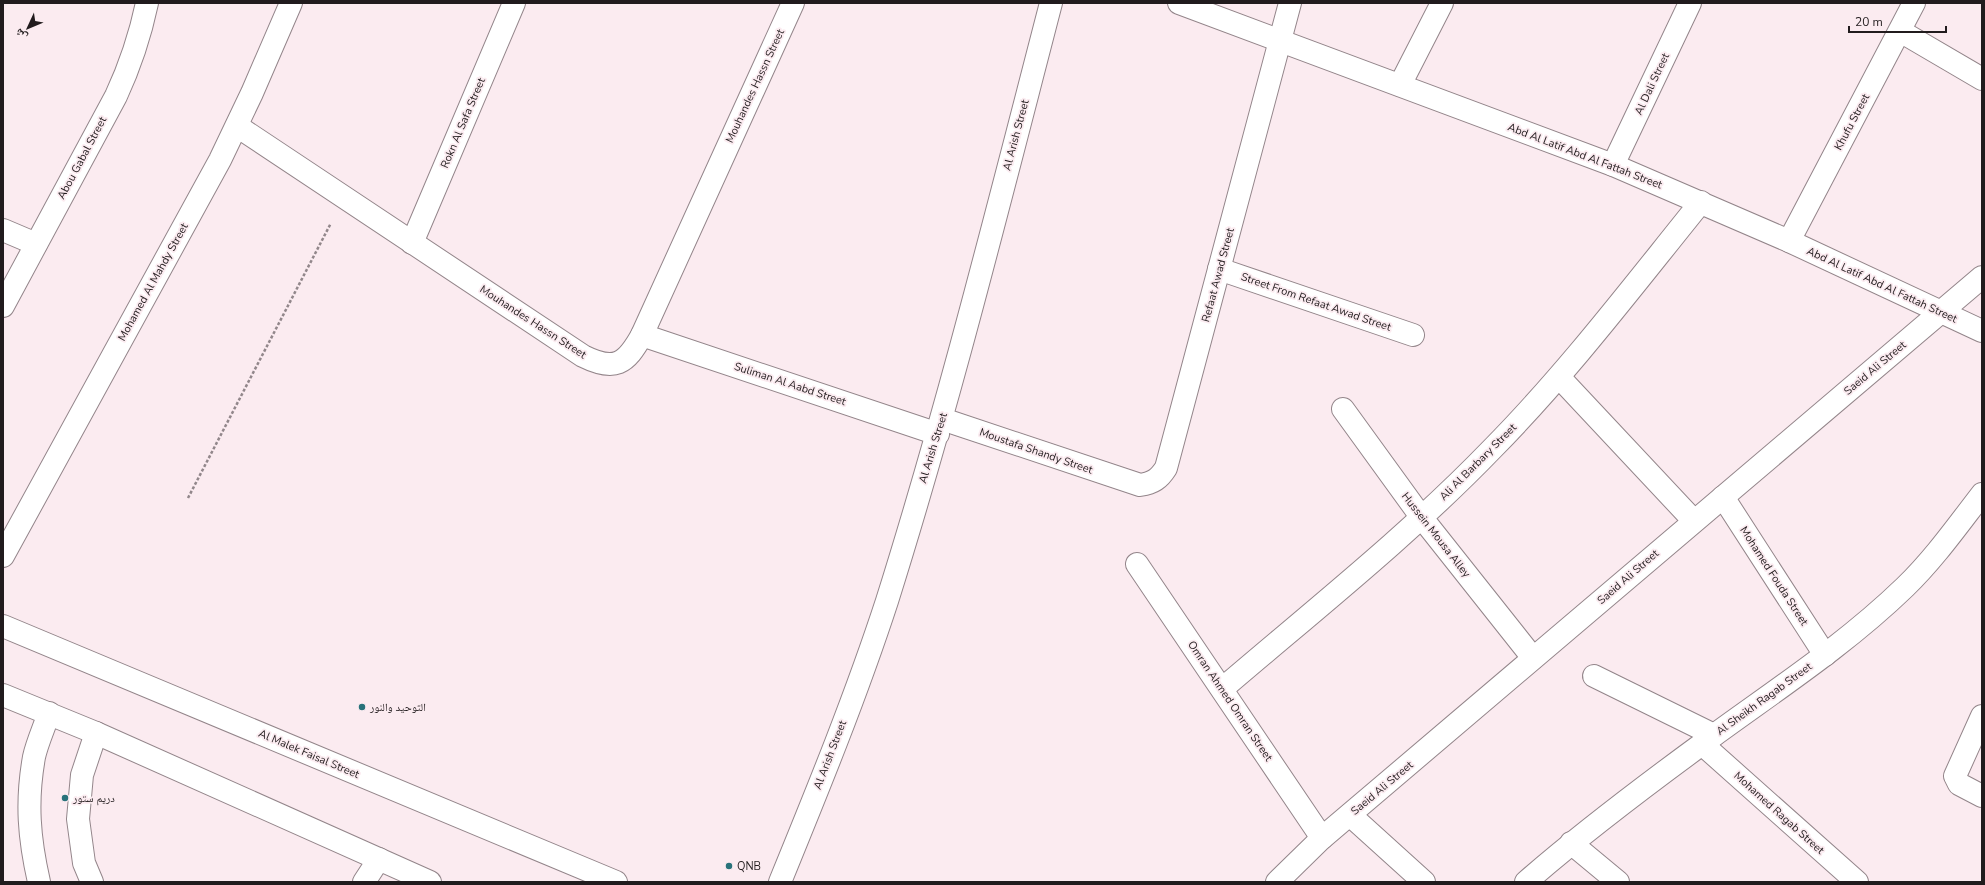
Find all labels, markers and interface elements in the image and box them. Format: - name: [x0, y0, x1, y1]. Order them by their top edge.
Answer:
- north arrow: [8, 8, 48, 48]
- scale bar: [1849, 8, 1946, 34]
- text: 20 m: [1855, 14, 1883, 30]
- text: ش: [11, 25, 31, 44]
- street label: Mouhandes Hassn Street: [722, 26, 788, 145]
- street label: Al Dali Street: [1631, 50, 1673, 117]
- street label: Rokn Al Safa Street: [437, 75, 489, 171]
- street label: Khufu Street: [1831, 91, 1873, 153]
- street label: Al Arish Street: [999, 98, 1033, 172]
- street label: Abou Gabal Street: [54, 114, 110, 202]
- street label: Abd Al Latif Abd Al Fattah Street: [1506, 120, 1665, 193]
- street label: Mohamed Al Mahdy Street: [114, 220, 192, 344]
- street label: Refaat Awad Street: [1198, 226, 1238, 324]
- street label: Abd Al Latif Abd Al Fattah Street: [1804, 243, 1960, 327]
- street label: Street From Refaat Awad Street: [1239, 269, 1393, 335]
- street label: Mouhandes Hassn Street: [477, 282, 589, 362]
- street label: Saeid Ali Street: [1841, 337, 1909, 398]
- street label: Suliman Al Aabd Street: [732, 359, 848, 409]
- street label: Al Arish Street: [915, 411, 951, 485]
- street label: Ali Al Barbary Street: [1436, 420, 1520, 504]
- street label: Moustafa Shandy Street: [977, 425, 1095, 477]
- street label: Hussein Mousa Alley: [1398, 489, 1474, 581]
- street label: Mohamed Fouda Street: [1736, 524, 1812, 629]
- street label: Saeid Ali Street: [1594, 546, 1662, 608]
- street label: Omran Ahmed Omran Street: [1184, 638, 1276, 764]
- street label: Al Sheikh Ragab Street: [1713, 659, 1815, 739]
- place label: التوحيد والنور: [369, 700, 426, 715]
- marker: التوحيد والنور: [357, 702, 367, 712]
- street label: Al Arish Street: [810, 718, 850, 792]
- street label: Al Malek Faisal Street: [256, 726, 362, 782]
- street label: Saeid Ali Street: [1348, 757, 1416, 818]
- street label: Mohamed Ragab Street: [1731, 768, 1828, 858]
- place label: دريم ستور: [72, 791, 115, 806]
- marker: دريم ستور: [60, 793, 70, 803]
- place label: QNB: [737, 859, 761, 874]
- marker: QNB: [724, 861, 734, 871]

